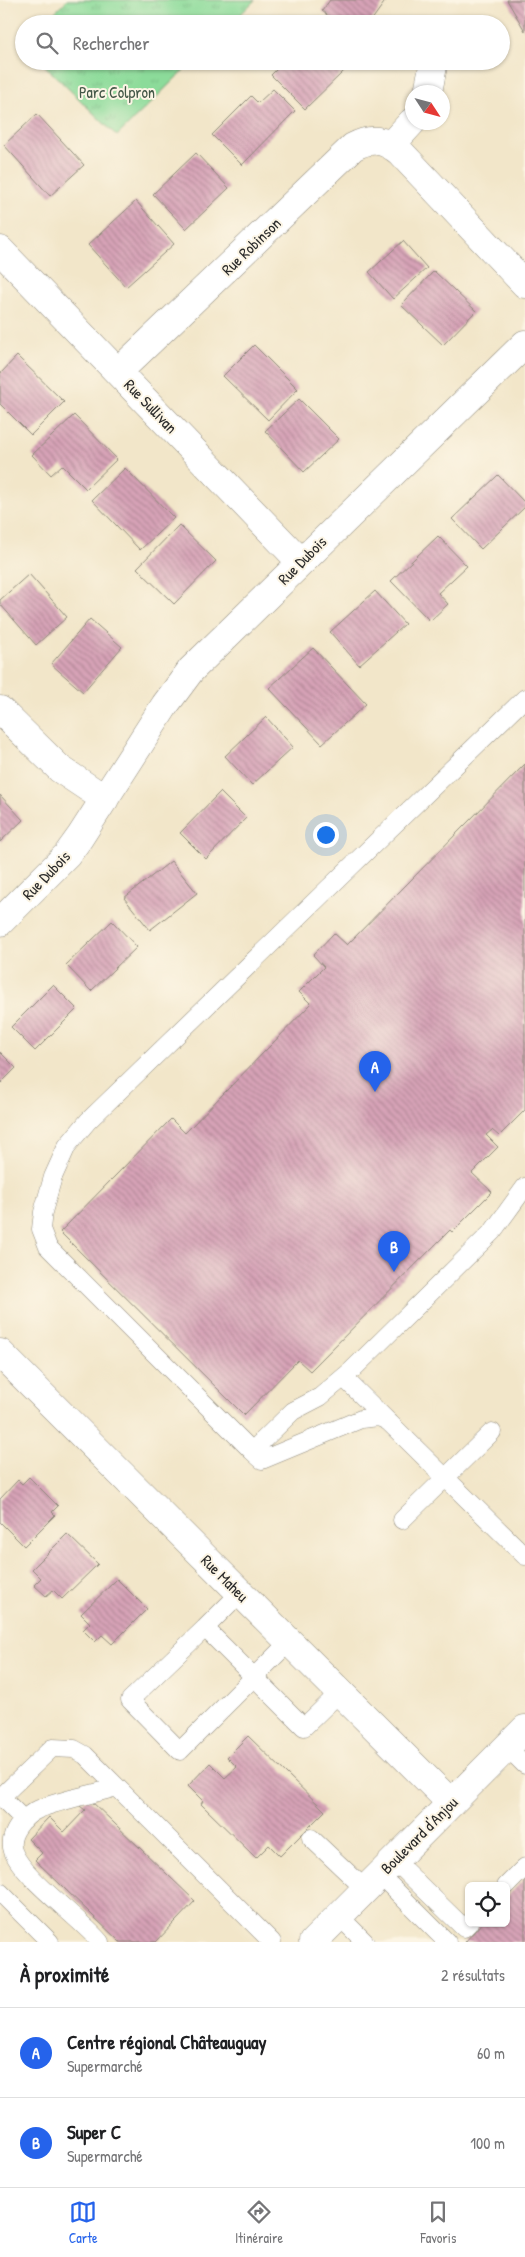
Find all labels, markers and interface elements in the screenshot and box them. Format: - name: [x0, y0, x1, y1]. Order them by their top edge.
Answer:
- search box: [15, 15, 510, 70]
- icon: search: [33, 29, 61, 57]
- text: Rechercher: [73, 30, 150, 56]
- park label: Parc Colpron: [79, 81, 155, 103]
- north arrow: [405, 85, 450, 130]
- street label: Rue Robinson: [216, 212, 286, 280]
- street label: Rue Sullivan: [120, 374, 182, 438]
- street label: Rue Dubois: [273, 531, 331, 589]
- your location: [313, 822, 339, 848]
- street label: Rue Dubois: [17, 846, 75, 904]
- pin: A: [359, 1051, 391, 1092]
- pin: B: [378, 1231, 410, 1272]
- street label: Rue Maheu: [196, 1549, 254, 1607]
- street label: Boulevard d'Anjou: [376, 1791, 463, 1878]
- map controls: [465, 1882, 510, 1927]
- button: locate: [465, 1882, 510, 1927]
- text: À proximité: [20, 1960, 109, 1989]
- text: 2 résultats: [441, 1964, 505, 1986]
- text: Centre régional Châteauguay: [67, 2029, 267, 2055]
- text: A: [32, 2042, 40, 2064]
- text: 60 m: [477, 2042, 505, 2064]
- text: Supermarché: [67, 2055, 143, 2077]
- text: Super C: [67, 2119, 121, 2145]
- text: B: [32, 2132, 40, 2154]
- text: 100 m: [470, 2132, 505, 2154]
- text: Supermarché: [67, 2145, 143, 2167]
- tab: Carte: [69, 2198, 98, 2247]
- tab: Itinéraire: [235, 2198, 283, 2247]
- tab: Favoris: [420, 2198, 456, 2247]

